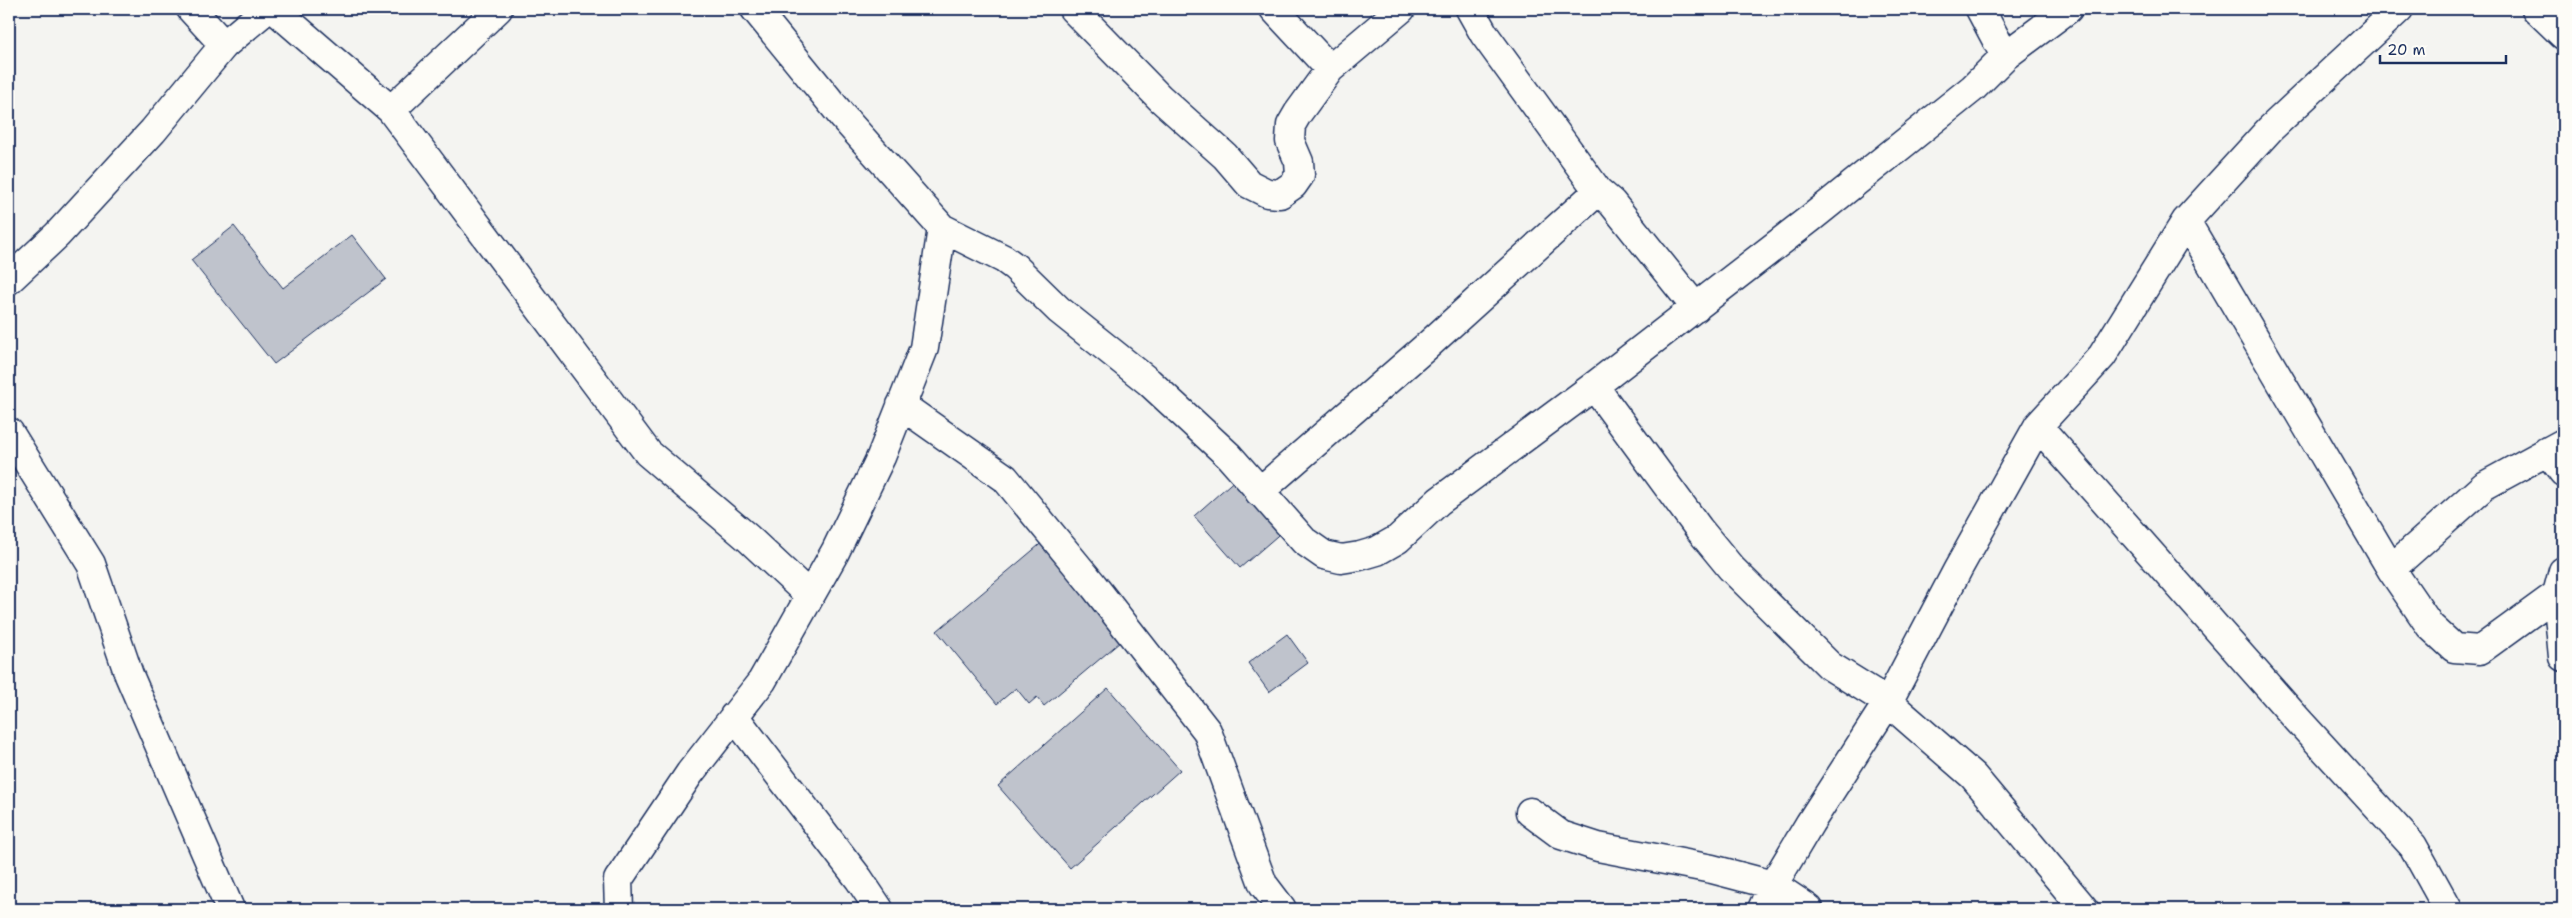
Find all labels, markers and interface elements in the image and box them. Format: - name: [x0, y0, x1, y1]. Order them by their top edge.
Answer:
- scale bar: [2380, 32, 2506, 64]
- text: 20 m: [2387, 40, 2426, 60]

